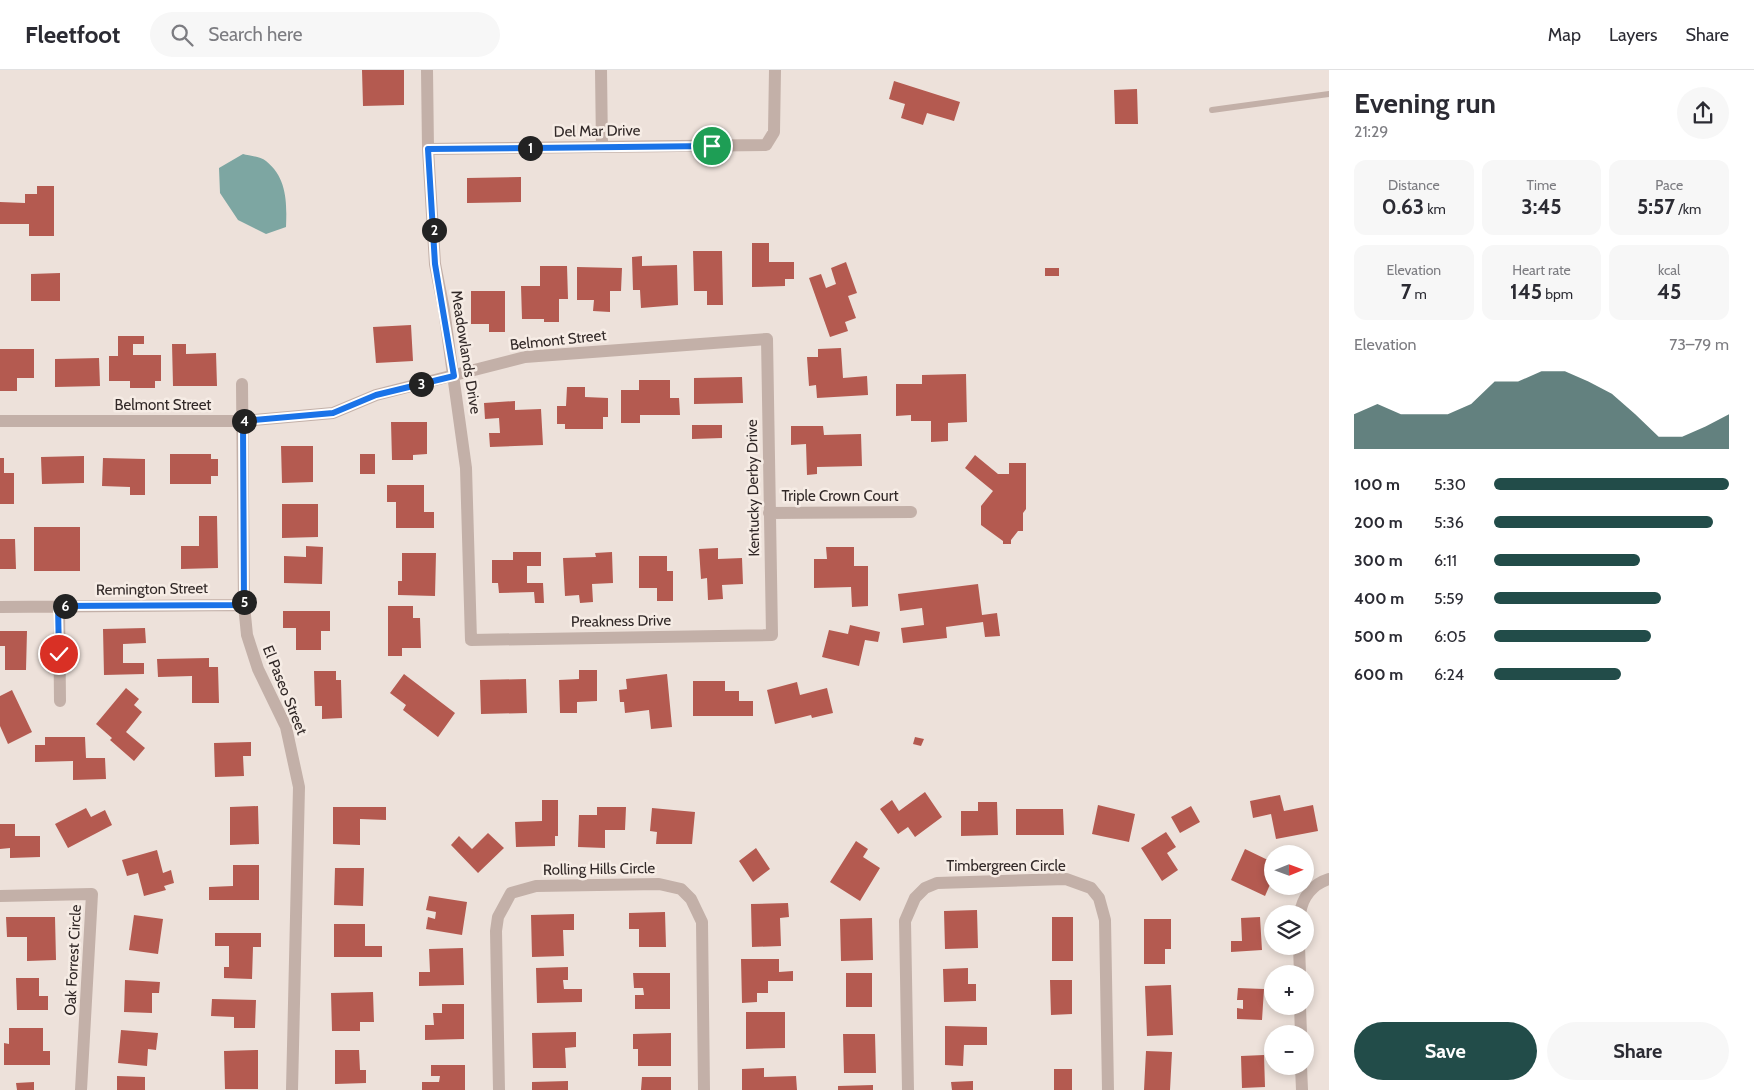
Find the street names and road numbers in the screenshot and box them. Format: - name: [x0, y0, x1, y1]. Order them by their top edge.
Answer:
- street label: Del Mar Drive: [554, 121, 641, 141]
- street label: Meadowlands Drive: [447, 289, 485, 415]
- street label: Belmont Street: [509, 326, 607, 354]
- street label: Belmont Street: [115, 396, 211, 414]
- street label: Kentucky Derby Drive: [743, 419, 763, 557]
- street label: Triple Crown Court: [782, 487, 898, 505]
- street label: Remington Street: [96, 579, 208, 599]
- street label: Preakness Drive: [571, 611, 672, 631]
- street label: El Paseo Street: [259, 643, 311, 737]
- street label: Timbergreen Circle: [946, 857, 1066, 875]
- street label: Rolling Hills Circle: [543, 859, 656, 879]
- street label: Oak Forrest Circle: [61, 904, 85, 1016]

